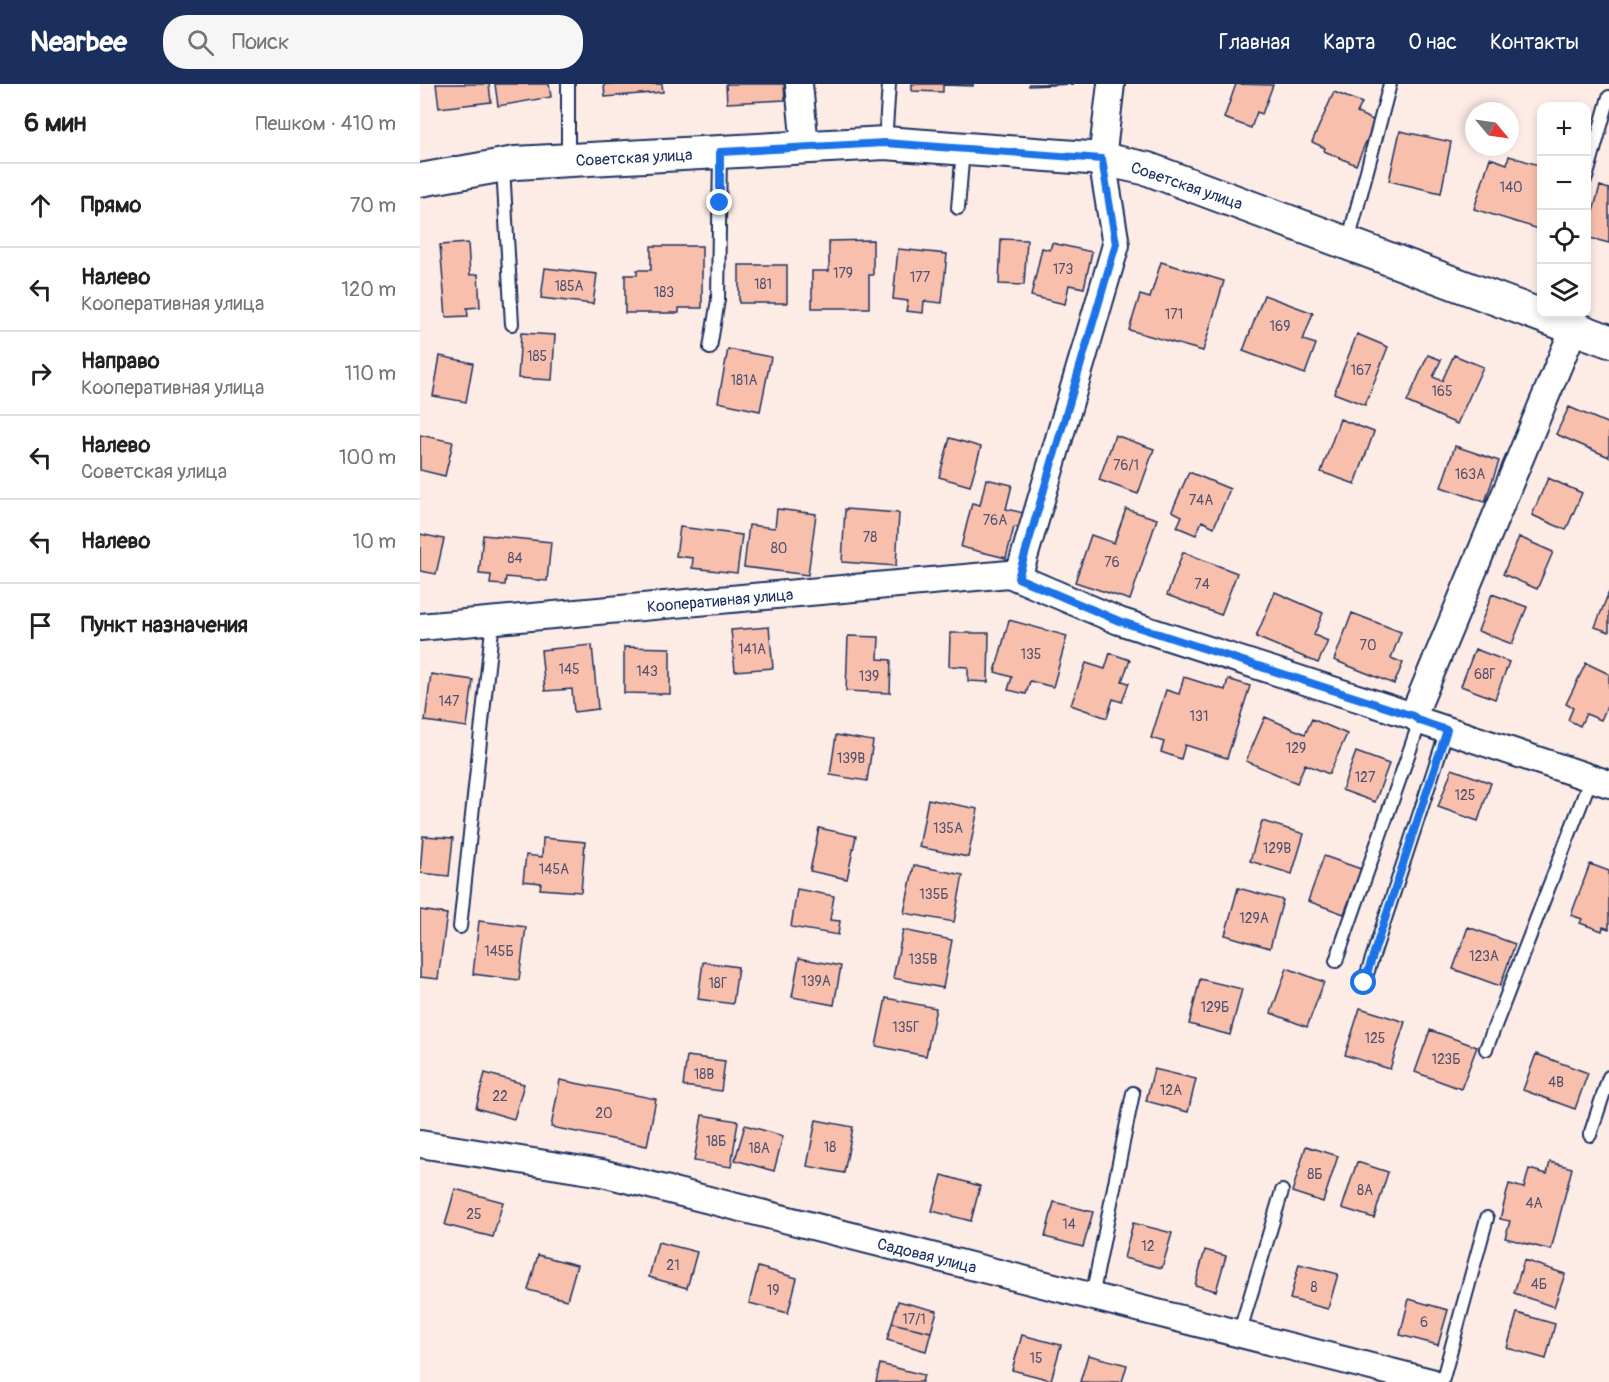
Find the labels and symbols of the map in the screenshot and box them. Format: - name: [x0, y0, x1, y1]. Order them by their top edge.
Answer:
- north arrow: [1465, 102, 1519, 156]
- street label: Советская улица: [575, 145, 693, 171]
- street label: Советская улица: [1128, 157, 1245, 214]
- house number: 140: [1499, 179, 1523, 196]
- route end: [706, 189, 732, 215]
- house number: 173: [1053, 261, 1074, 278]
- house number: 179: [833, 265, 853, 282]
- house number: 177: [910, 269, 931, 286]
- house number: 181: [754, 276, 772, 293]
- house number: 185А: [554, 278, 584, 295]
- house number: 183: [654, 284, 674, 301]
- house number: 171: [1165, 306, 1183, 323]
- house number: 169: [1270, 318, 1290, 335]
- house number: 185: [527, 348, 547, 365]
- house number: 167: [1351, 362, 1372, 379]
- house number: 181А: [730, 372, 758, 389]
- house number: 165: [1431, 383, 1453, 400]
- house number: 76/1: [1113, 457, 1139, 474]
- house number: 163А: [1455, 466, 1485, 483]
- house number: 74А: [1189, 492, 1213, 509]
- house number: 76А: [983, 512, 1007, 529]
- house number: 78: [863, 529, 877, 546]
- house number: 80: [771, 540, 787, 557]
- house number: 84: [507, 550, 523, 567]
- house number: 76: [1104, 554, 1120, 571]
- house number: 74: [1194, 576, 1210, 593]
- street label: Кооперативная улица: [646, 585, 794, 617]
- house number: 70: [1360, 637, 1376, 654]
- house number: 141А: [738, 641, 766, 658]
- house number: 135: [1021, 646, 1041, 663]
- house number: 145: [558, 661, 580, 678]
- house number: 143: [636, 663, 658, 680]
- house number: 68Г: [1474, 666, 1496, 683]
- house number: 139: [859, 668, 879, 685]
- house number: 147: [439, 693, 460, 710]
- house number: 131: [1190, 708, 1208, 725]
- house number: 129: [1286, 740, 1306, 757]
- house number: 139В: [837, 750, 865, 767]
- house number: 127: [1355, 769, 1376, 786]
- house number: 125: [1455, 787, 1475, 804]
- house number: 135А: [933, 820, 963, 837]
- house number: 129В: [1263, 840, 1291, 857]
- house number: 145А: [539, 861, 569, 878]
- house number: 135Б: [919, 886, 949, 903]
- house number: 129А: [1239, 910, 1269, 927]
- house number: 145Б: [484, 943, 514, 960]
- house number: 123А: [1469, 948, 1499, 965]
- house number: 135В: [909, 951, 937, 968]
- route start: [1350, 969, 1376, 995]
- house number: 139А: [801, 973, 831, 990]
- house number: 18Г: [708, 975, 728, 992]
- house number: 129Б: [1201, 999, 1229, 1016]
- house number: 135Г: [892, 1019, 920, 1036]
- house number: 125: [1365, 1030, 1385, 1047]
- house number: 123Б: [1431, 1051, 1461, 1068]
- house number: 18В: [694, 1066, 714, 1083]
- house number: 4В: [1548, 1074, 1564, 1091]
- house number: 12А: [1160, 1082, 1182, 1099]
- house number: 22: [492, 1088, 508, 1105]
- house number: 20: [595, 1105, 613, 1122]
- house number: 18Б: [706, 1133, 726, 1150]
- house number: 18: [824, 1139, 836, 1156]
- house number: 18А: [748, 1140, 770, 1157]
- house number: 8Б: [1307, 1166, 1323, 1183]
- house number: 8А: [1357, 1182, 1373, 1199]
- house number: 4А: [1525, 1195, 1543, 1212]
- house number: 25: [466, 1206, 482, 1223]
- house number: 14: [1062, 1216, 1076, 1233]
- street label: Садовая улица: [875, 1234, 978, 1278]
- house number: 12: [1141, 1238, 1155, 1255]
- house number: 21: [666, 1257, 680, 1274]
- house number: 4Б: [1531, 1276, 1547, 1293]
- house number: 8: [1310, 1279, 1318, 1296]
- house number: 19: [767, 1282, 779, 1299]
- house number: 17/1: [902, 1311, 926, 1328]
- house number: 6: [1420, 1314, 1428, 1331]
- house number: 15: [1029, 1350, 1043, 1367]

